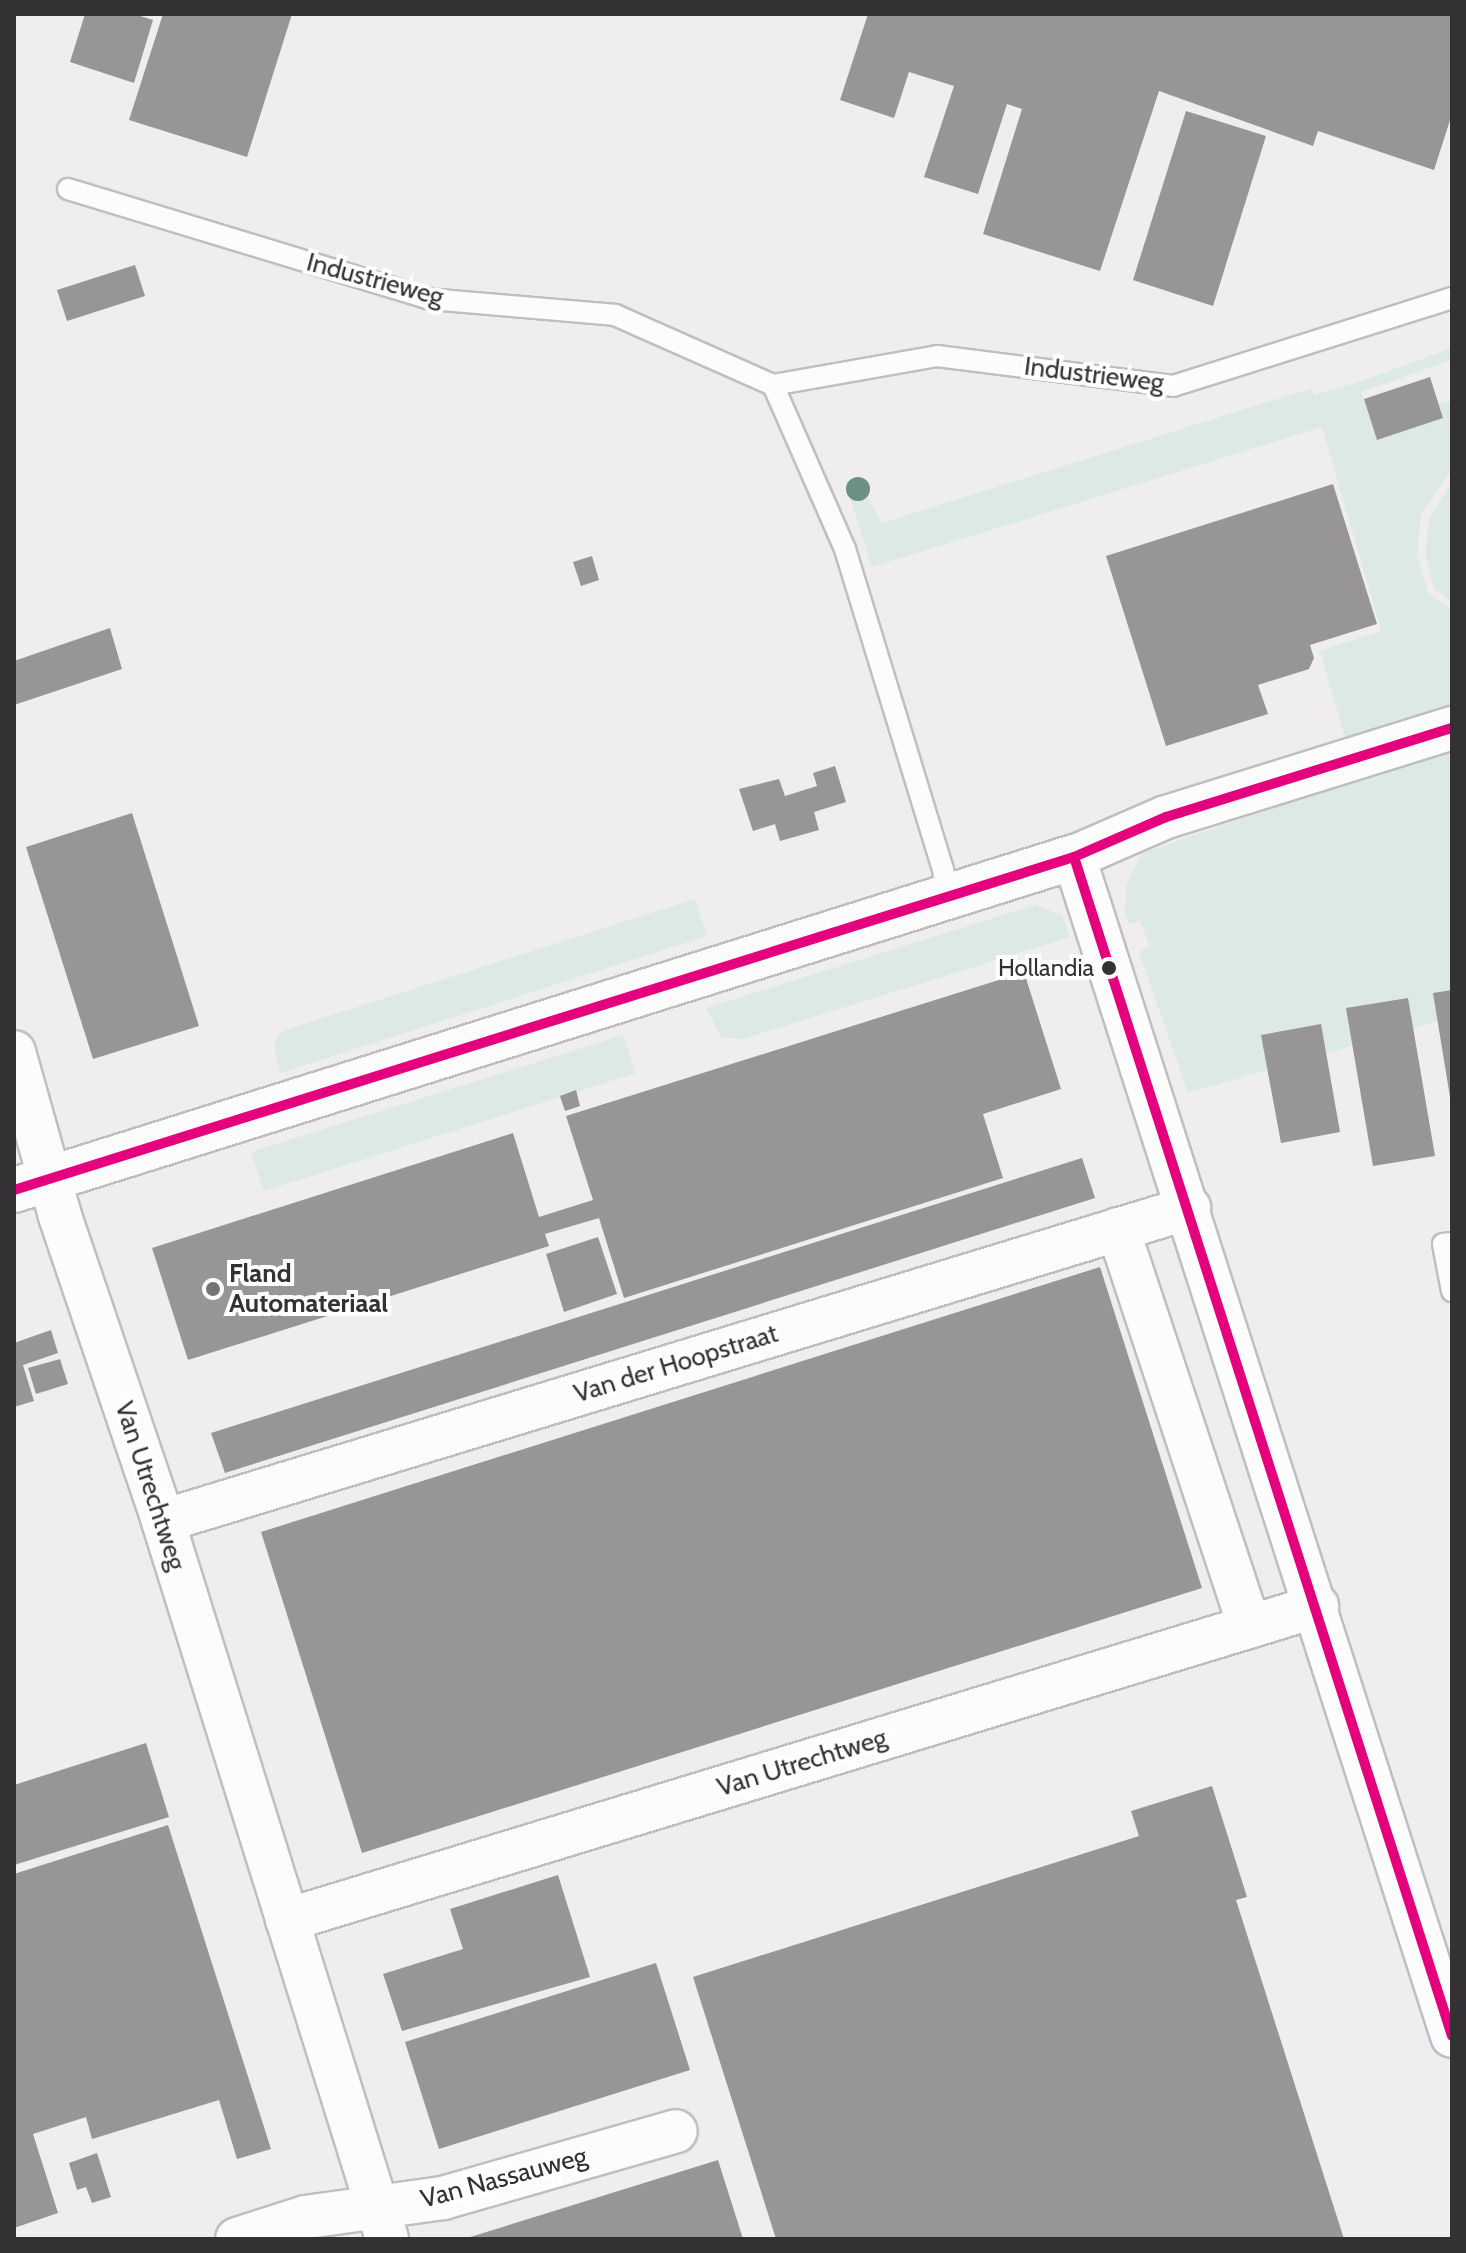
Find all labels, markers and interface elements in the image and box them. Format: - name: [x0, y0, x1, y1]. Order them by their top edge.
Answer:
- street label: Industrieweg: [303, 247, 447, 313]
- street label: Industrieweg: [1022, 351, 1166, 399]
- place label: Hollandia: [998, 954, 1094, 982]
- marker: Hollandia: [1101, 960, 1117, 976]
- place label: Fland Automateriaal: [229, 1258, 388, 1320]
- marker: Fland Automateriaal: [204, 1280, 222, 1298]
- street label: Van der Hoopstraat: [570, 1318, 782, 1410]
- street label: Van Utrechtweg: [108, 1398, 192, 1574]
- street label: Van Utrechtweg: [713, 1722, 891, 1804]
- street label: Van Nassauweg: [417, 2141, 591, 2215]

